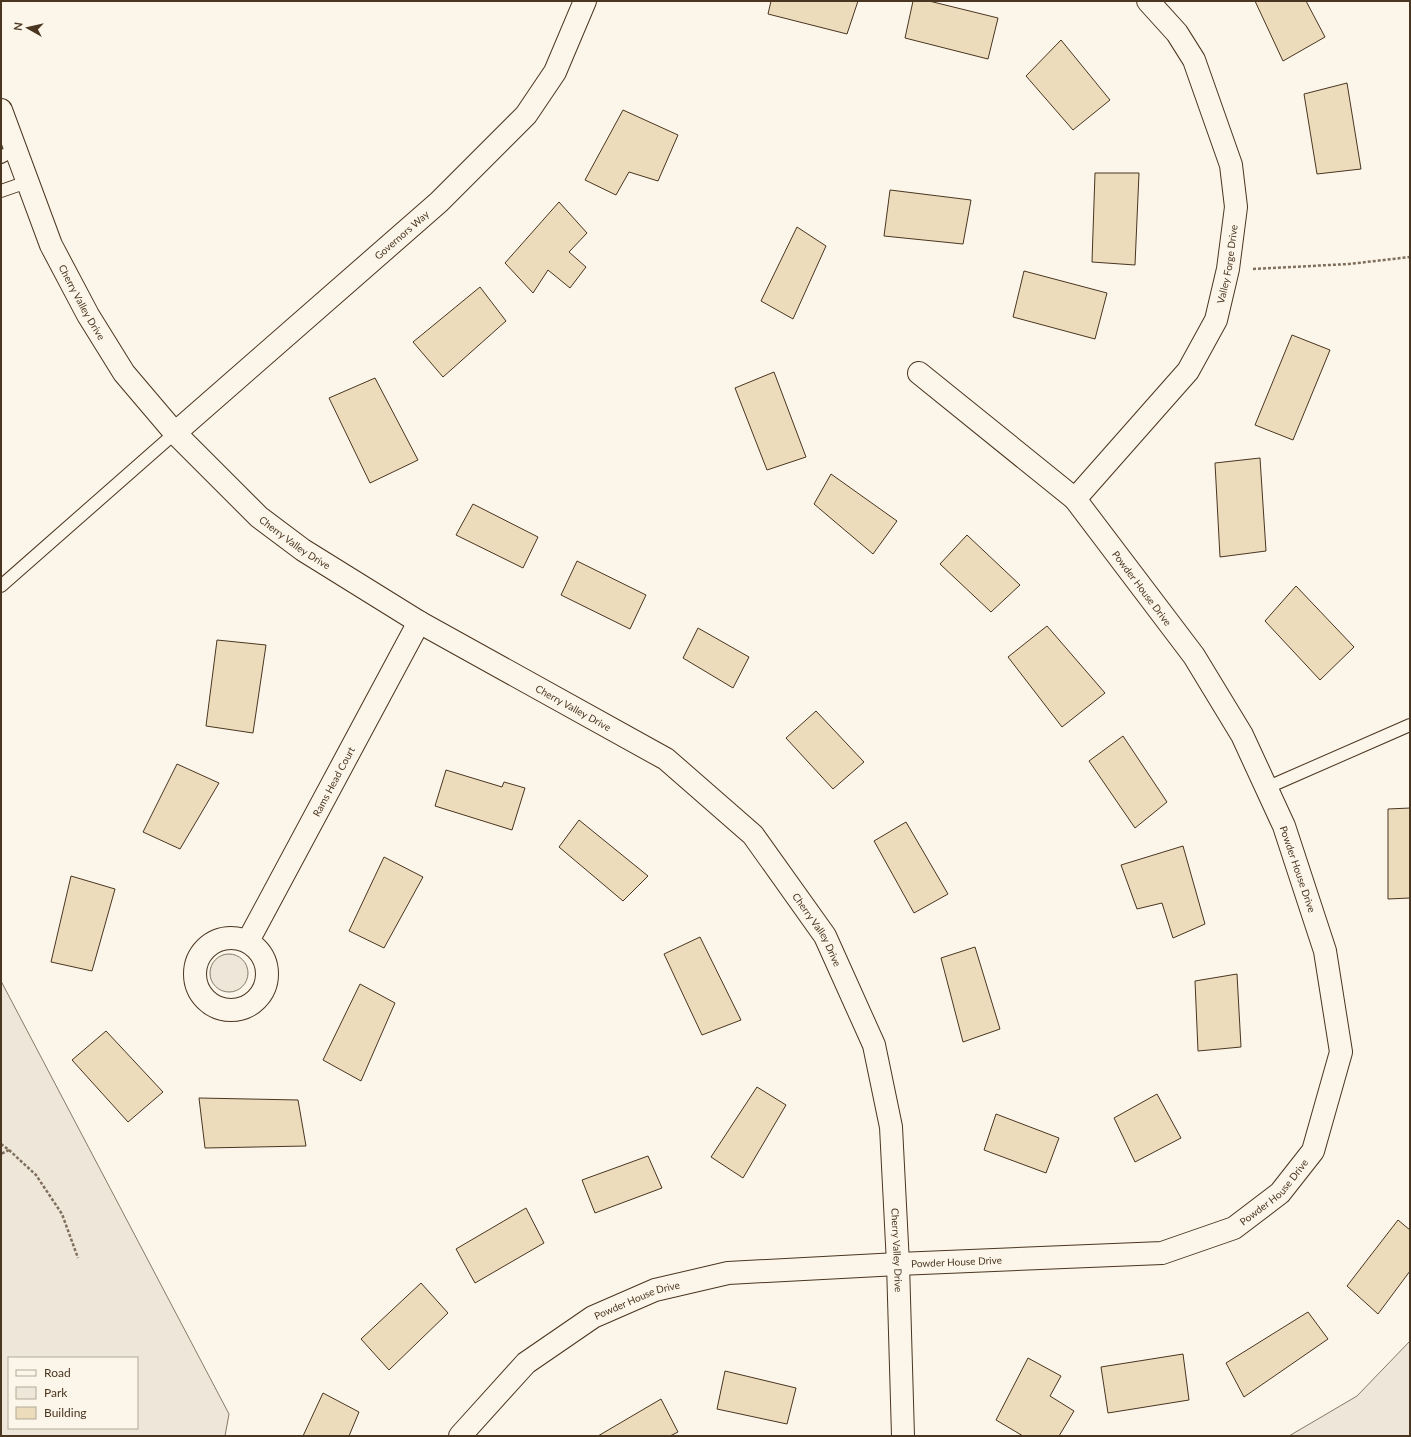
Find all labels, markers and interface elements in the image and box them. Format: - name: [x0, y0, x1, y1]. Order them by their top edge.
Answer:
- north arrow: [8, 8, 48, 48]
- text: N: [11, 21, 25, 32]
- street label: Governors Way: [372, 207, 432, 262]
- street label: Valley Forge Drive: [1214, 224, 1240, 305]
- street label: Cherry Valley Drive: [56, 262, 108, 342]
- street label: Cherry Valley Drive: [257, 513, 333, 572]
- street label: Powder House Drive: [1110, 548, 1174, 628]
- street label: Cherry Valley Drive: [534, 682, 613, 733]
- street label: Rams Head Court: [310, 744, 357, 818]
- street label: Powder House Drive: [1278, 824, 1318, 914]
- street label: Cherry Valley Drive: [790, 890, 844, 968]
- street label: Powder House Drive: [1237, 1157, 1310, 1228]
- street label: Cherry Valley Drive: [889, 1208, 905, 1292]
- street label: Powder House Drive: [911, 1254, 1002, 1269]
- street label: Powder House Drive: [592, 1278, 681, 1322]
- legend: [8, 1357, 138, 1429]
- text: Road: [44, 1365, 71, 1380]
- text: Park: [44, 1385, 68, 1400]
- text: Building: [44, 1405, 87, 1420]

